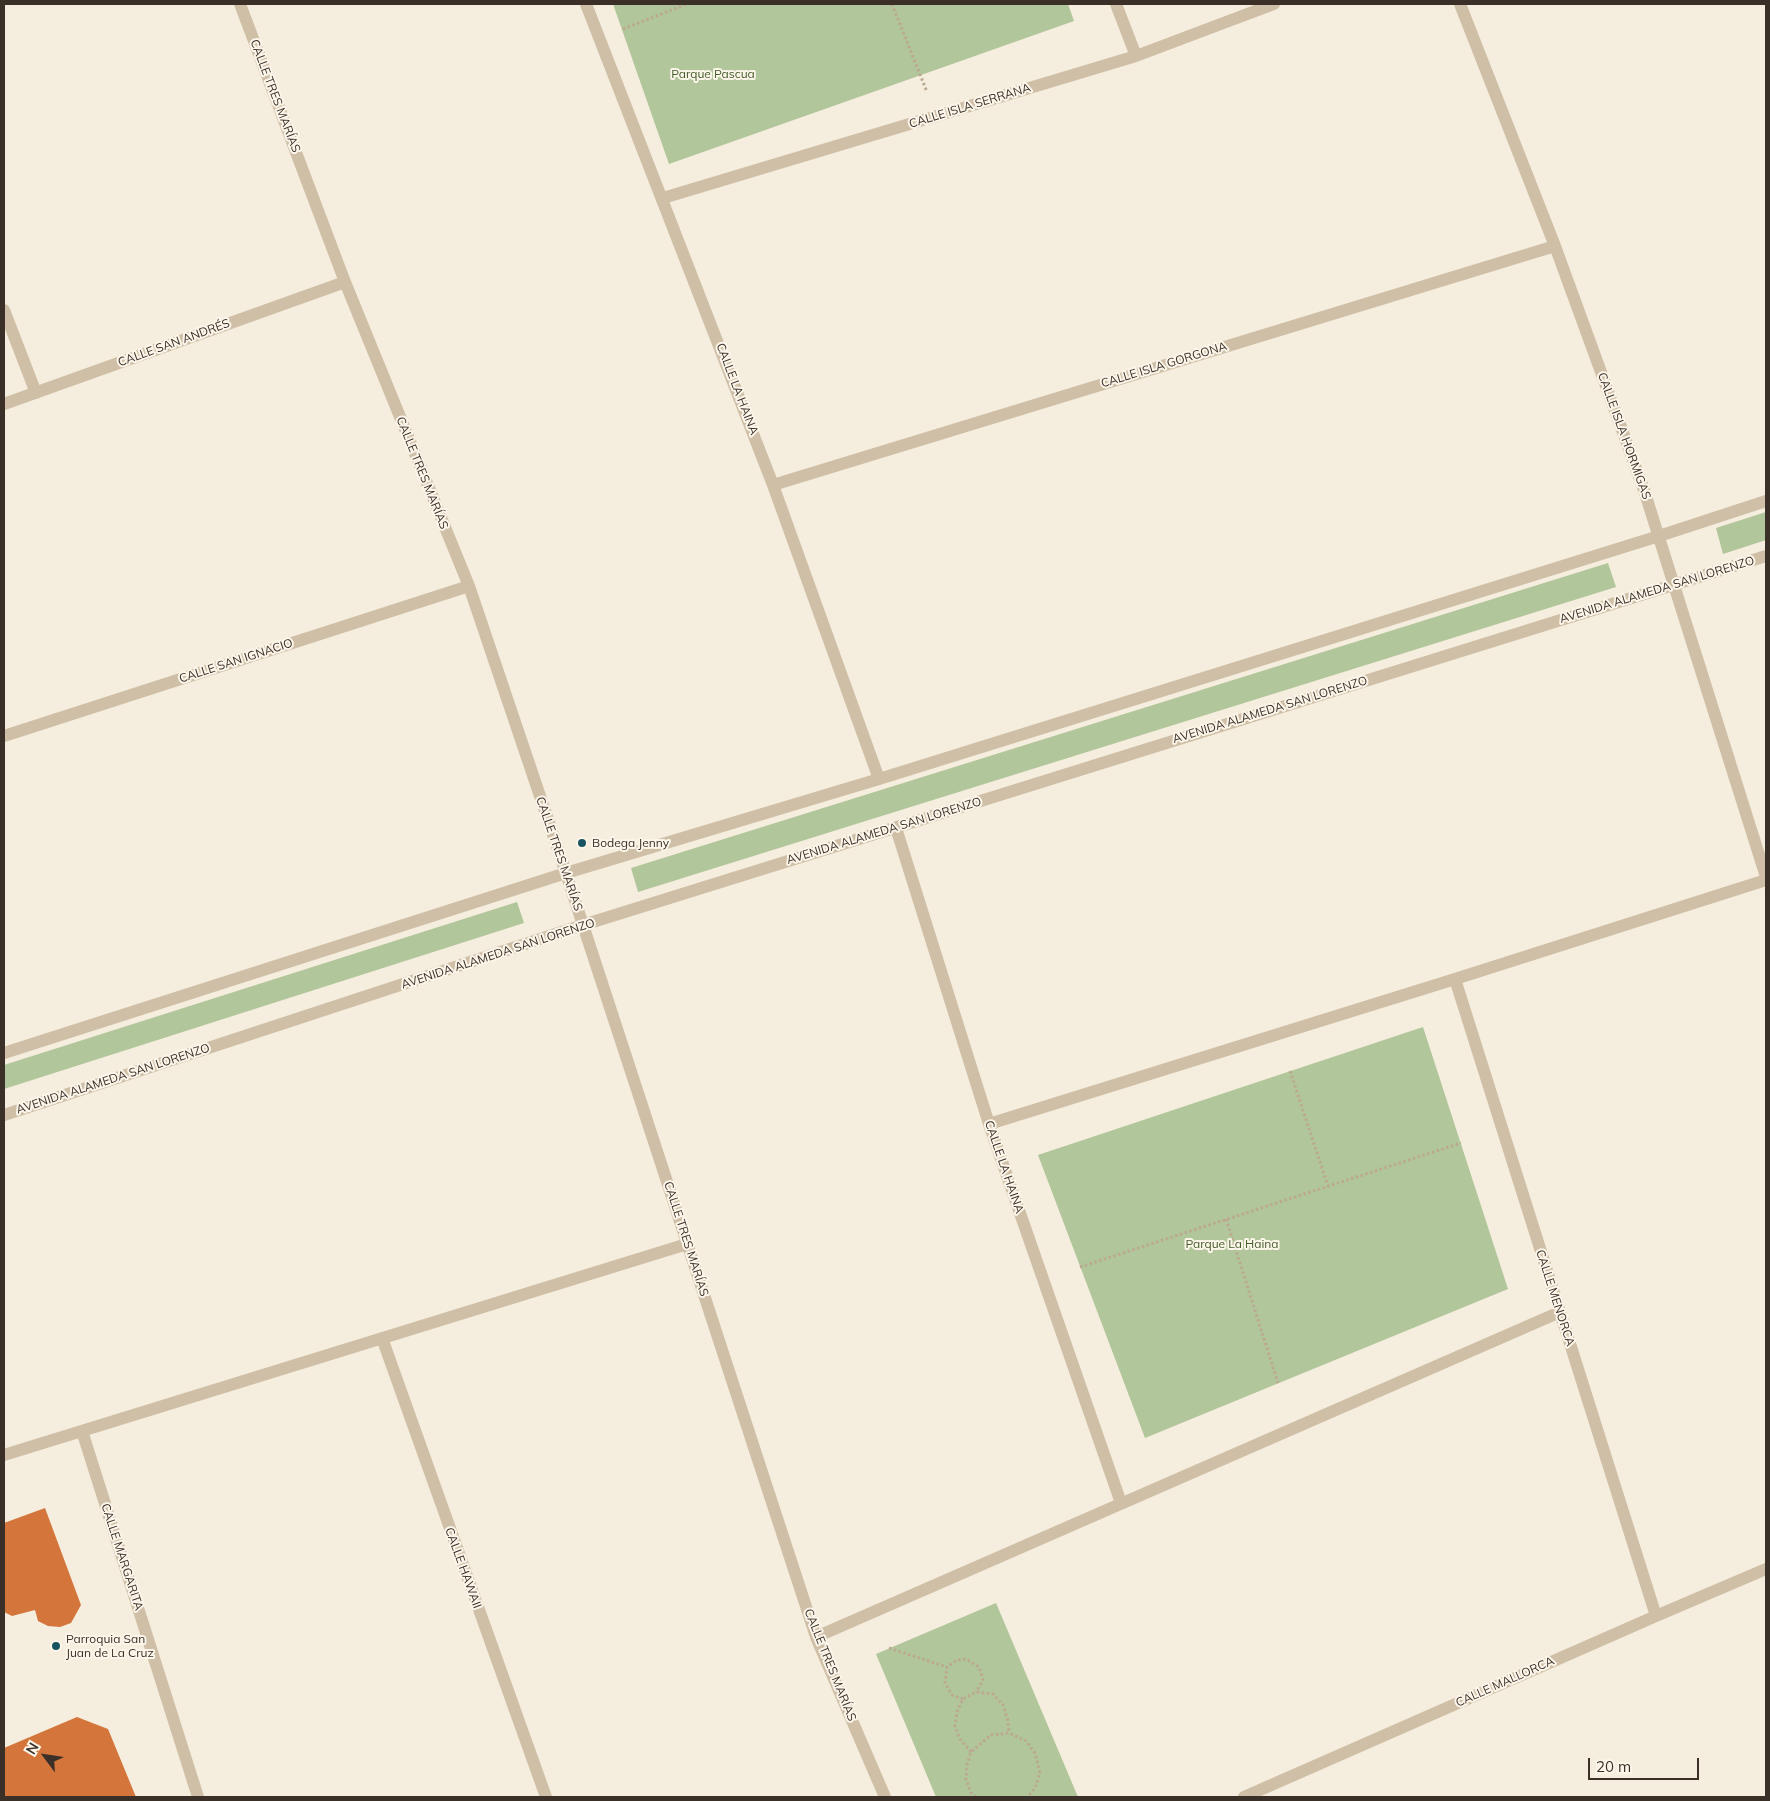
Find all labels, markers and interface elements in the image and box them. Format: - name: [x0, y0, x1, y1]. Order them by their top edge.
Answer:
- street label: CALLE TRES MARÍAS: [247, 37, 303, 155]
- park label: Parque Pascua: [671, 67, 755, 81]
- street label: CALLE ISLA SERRANA: [907, 81, 1033, 131]
- street label: CALLE SAN ANDRÉS: [116, 316, 232, 370]
- street label: CALLE ISLA GORGONA: [1099, 339, 1229, 391]
- street label: CALLE LA HAINA: [713, 341, 761, 437]
- street label: CALLE ISLA HORMIGAS: [1594, 371, 1654, 501]
- street label: CALLE TRES MARÍAS: [393, 415, 451, 531]
- street label: AVENIDA ALAMEDA SAN LORENZO: [1558, 553, 1756, 627]
- street label: CALLE SAN IGNACIO: [177, 636, 295, 686]
- street label: AVENIDA ALAMEDA SAN LORENZO: [1171, 673, 1369, 747]
- street label: AVENIDA ALAMEDA SAN LORENZO: [785, 794, 983, 868]
- street label: CALLE TRES MARÍAS: [533, 795, 585, 913]
- place label: Bodega Jenny: [592, 836, 669, 850]
- marker: Bodega Jenny: [576, 837, 588, 849]
- street label: AVENIDA ALAMEDA SAN LORENZO: [399, 916, 597, 992]
- street label: AVENIDA ALAMEDA SAN LORENZO: [14, 1041, 212, 1117]
- street label: CALLE LA HAINA: [981, 1119, 1027, 1215]
- street label: CALLE TRES MARÍAS: [661, 1180, 711, 1298]
- park label: Parque La Haina: [1185, 1237, 1279, 1251]
- street label: CALLE MENORCA: [1533, 1248, 1577, 1348]
- street label: CALLE MARGARITA: [98, 1502, 146, 1612]
- street label: CALLE HAWAII: [442, 1526, 484, 1610]
- street label: CALLE TRES MARÍAS: [801, 1607, 859, 1723]
- place label: Parroquia San Juan de La Cruz: [66, 1632, 154, 1660]
- marker: Parroquia San Juan de La Cruz: [50, 1640, 62, 1652]
- street label: CALLE MALLORCA: [1454, 1654, 1556, 1710]
- north arrow: [20, 1731, 70, 1781]
- text: N: [22, 1739, 43, 1757]
- scale bar: [1590, 1748, 1701, 1780]
- text: 20 m: [1596, 1757, 1631, 1776]

